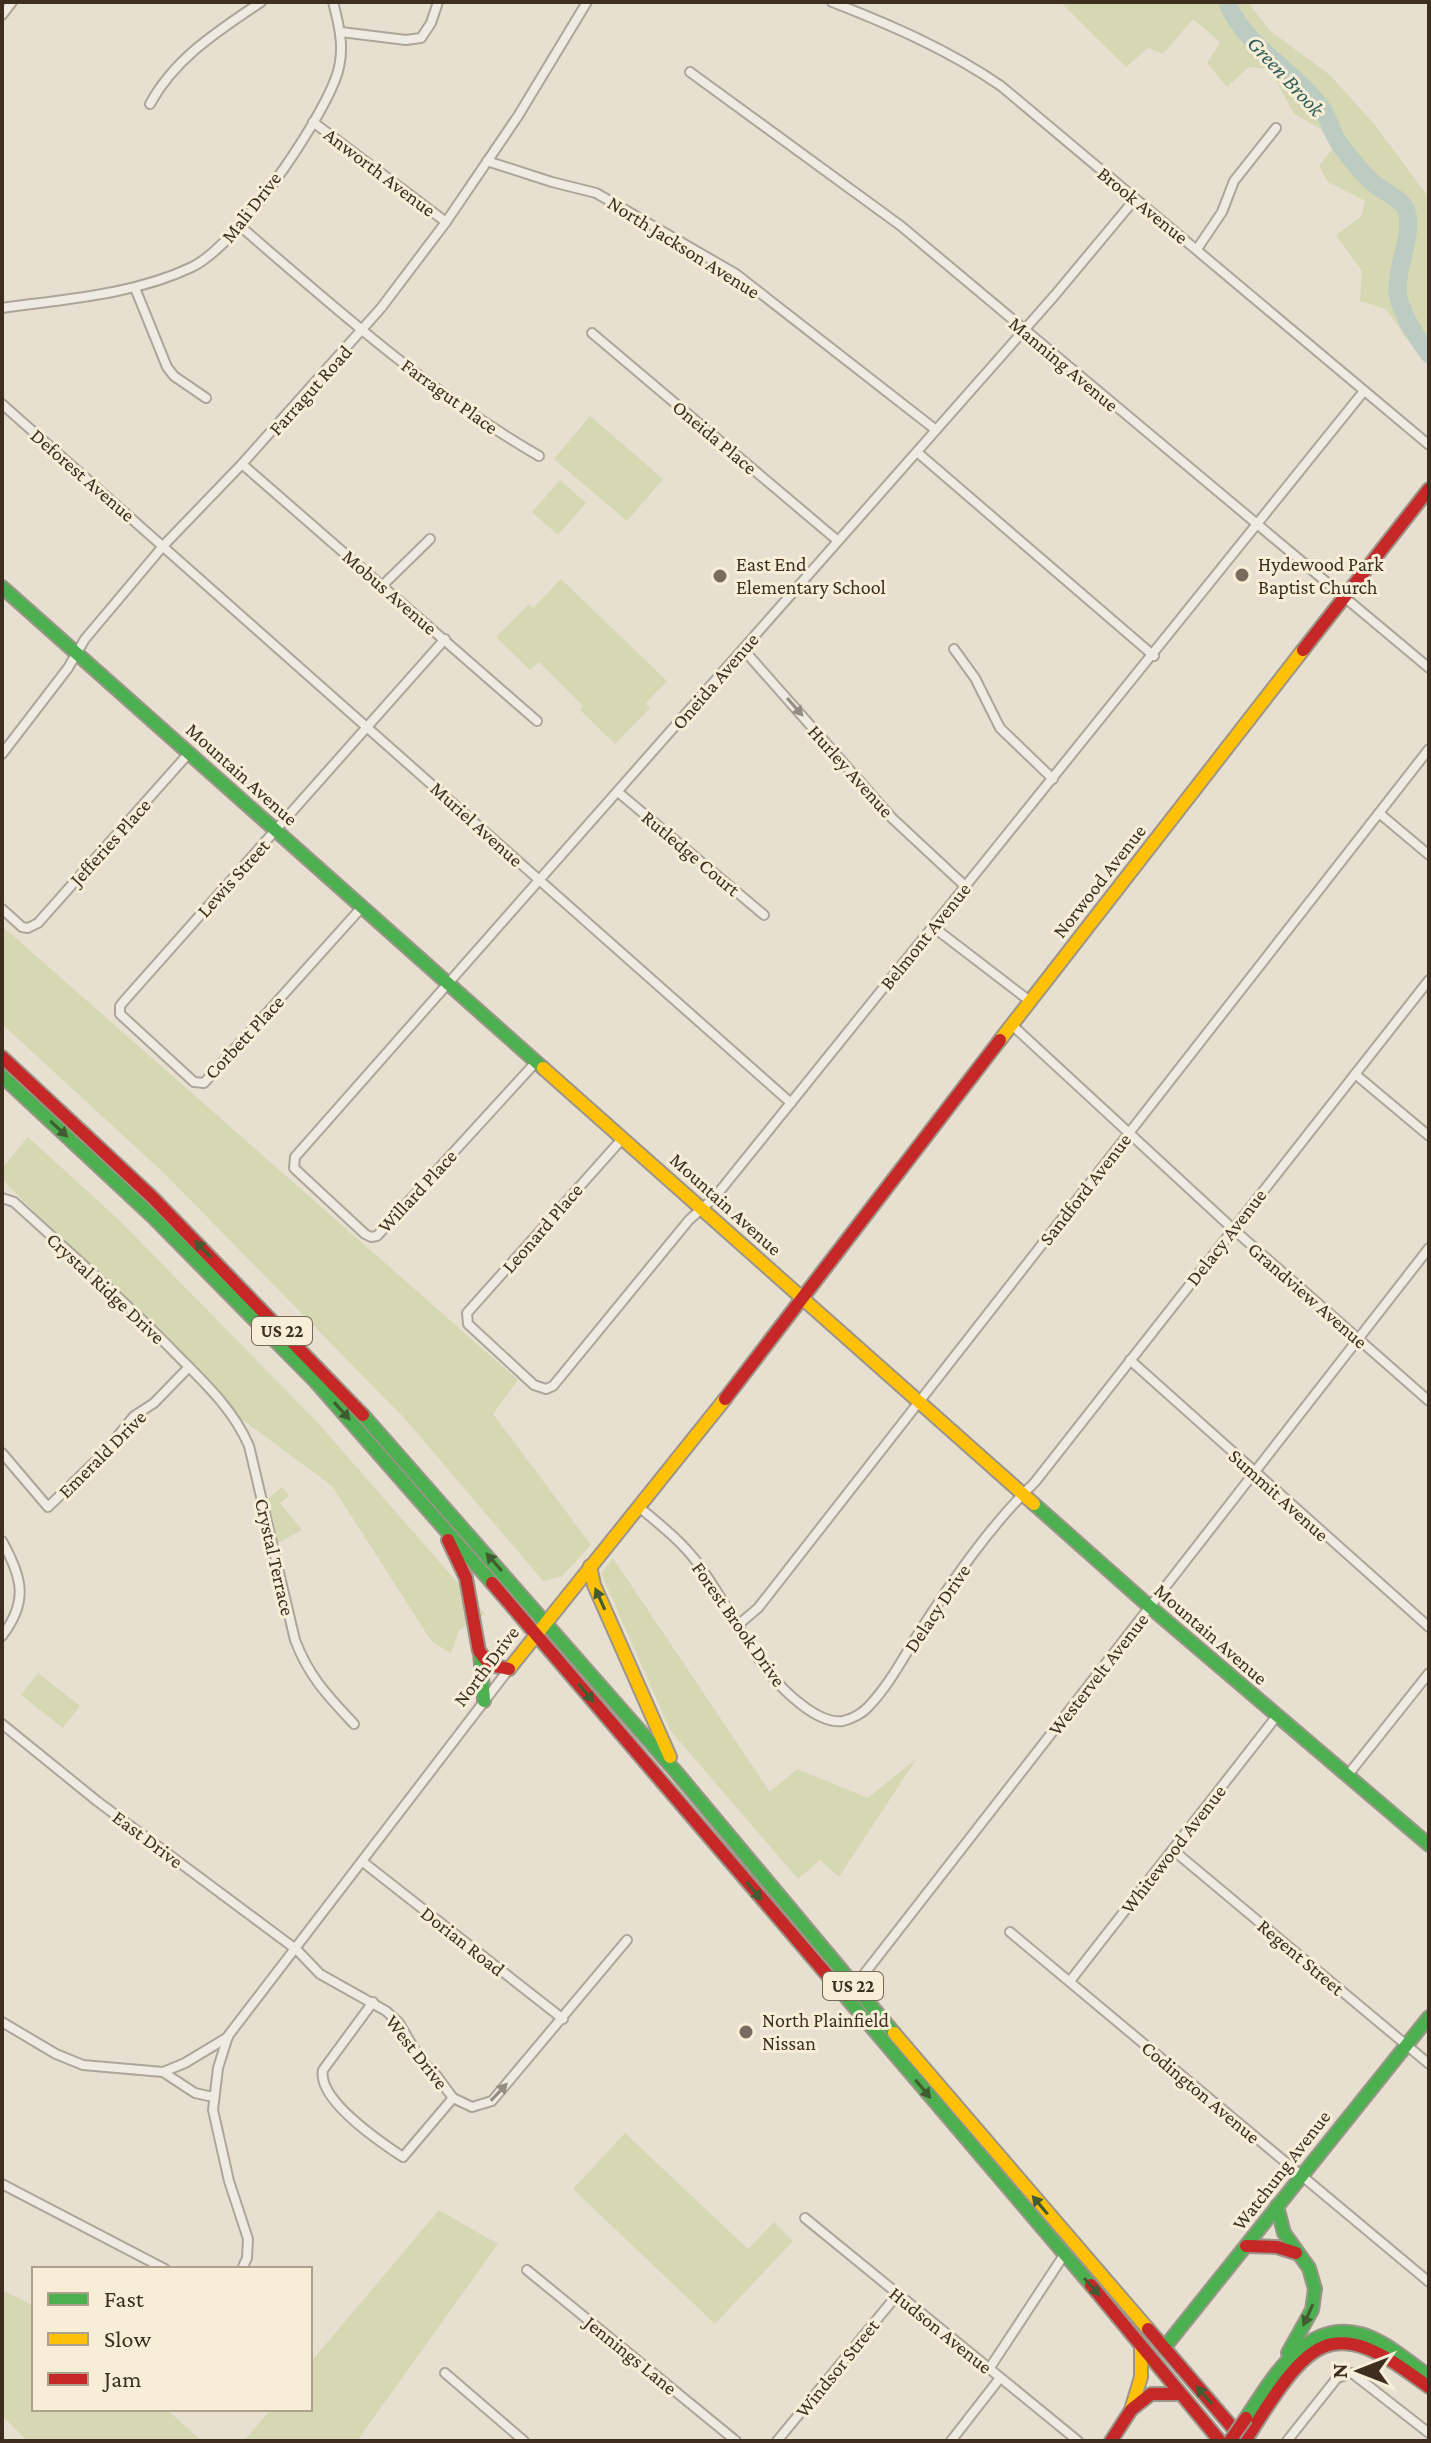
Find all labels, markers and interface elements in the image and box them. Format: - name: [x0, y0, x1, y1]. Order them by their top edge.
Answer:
- water label: Green Brook: [1242, 31, 1330, 122]
- street label: Anworth Avenue: [320, 123, 440, 221]
- street label: Brook Avenue: [1093, 162, 1193, 248]
- street label: Mali Drive: [217, 167, 286, 247]
- street label: North Jackson Avenue: [603, 191, 764, 304]
- street label: Manning Avenue: [1004, 312, 1123, 417]
- street label: Farragut Road: [264, 340, 357, 440]
- street label: Farragut Place: [397, 354, 503, 439]
- street label: Oneida Place: [668, 395, 762, 479]
- street label: Deforest Avenue: [27, 424, 140, 526]
- street label: Mobus Avenue: [338, 545, 442, 639]
- place label: East End Elementary School: [736, 553, 886, 599]
- place label: Hydewood Park Baptist Church: [1258, 553, 1384, 599]
- marker: Hydewood Park Baptist Church: [1233, 566, 1251, 584]
- marker: East End Elementary School: [711, 567, 729, 585]
- street label: Oneida Avenue: [667, 628, 763, 734]
- one-way arrow: [785, 698, 803, 717]
- street label: Mountain Avenue: [182, 718, 302, 830]
- street label: Hurley Avenue: [803, 720, 898, 823]
- street label: Muriel Avenue: [426, 777, 528, 871]
- street label: Jefferies Place: [64, 794, 156, 892]
- street label: Rutledge Court: [637, 806, 745, 901]
- street label: Norwood Avenue: [1048, 820, 1150, 942]
- street label: Lewis Street: [192, 834, 274, 921]
- street label: Belmont Avenue: [875, 878, 975, 994]
- street label: Corbett Place: [200, 990, 288, 1083]
- one-way arrow: [49, 1120, 68, 1138]
- street label: Sandford Avenue: [1035, 1129, 1136, 1249]
- street label: Willard Place: [373, 1145, 461, 1237]
- street label: Mountain Avenue: [666, 1148, 786, 1260]
- street label: Leonard Place: [497, 1179, 587, 1277]
- street label: Delacy Avenue: [1181, 1184, 1272, 1290]
- street label: Crystal Ridge Drive: [42, 1228, 170, 1349]
- street label: Grandview Avenue: [1244, 1237, 1372, 1353]
- one-way arrow: [194, 1240, 213, 1259]
- road number: US 22: [252, 1317, 312, 1345]
- one-way arrow: [333, 1402, 351, 1421]
- street label: Emerald Drive: [54, 1406, 150, 1502]
- street label: Summit Avenue: [1225, 1444, 1334, 1546]
- street label: Crystal Terrace: [250, 1496, 299, 1618]
- one-way arrow: [486, 1553, 504, 1572]
- street label: Forest Brook Drive: [688, 1557, 790, 1691]
- street label: Delacy Drive: [900, 1560, 975, 1657]
- street label: Mountain Avenue: [1150, 1579, 1272, 1689]
- one-way arrow: [593, 1588, 607, 1611]
- street label: Westervelt Avenue: [1043, 1608, 1153, 1739]
- street label: North Drive: [449, 1621, 523, 1710]
- one-way arrow: [577, 1683, 594, 1703]
- street label: Whitewood Avenue: [1116, 1780, 1230, 1918]
- street label: East Drive: [109, 1806, 187, 1873]
- one-way arrow: [745, 1881, 763, 1901]
- street label: Dorian Road: [417, 1902, 509, 1981]
- street label: Regent Street: [1253, 1915, 1349, 2000]
- road number: US 22: [823, 1972, 883, 2000]
- place label: North Plainfield Nissan: [762, 2009, 889, 2054]
- street label: West Drive: [381, 2011, 453, 2094]
- marker: North Plainfield Nissan: [737, 2023, 755, 2041]
- street label: Codington Avenue: [1137, 2036, 1265, 2149]
- one-way arrow: [914, 2079, 931, 2099]
- one-way arrow: [490, 2082, 508, 2102]
- street label: Watchung Avenue: [1227, 2106, 1335, 2235]
- one-way arrow: [1032, 2195, 1049, 2215]
- legend: [32, 2267, 312, 2411]
- one-way arrow: [1083, 2276, 1100, 2296]
- street label: Hudson Avenue: [885, 2282, 997, 2378]
- text: Fast: [104, 2285, 145, 2312]
- one-way arrow: [1301, 2304, 1315, 2327]
- street label: Jennings Lane: [578, 2310, 682, 2400]
- street label: Windsor Street: [791, 2314, 884, 2422]
- text: Slow: [104, 2325, 151, 2352]
- north arrow: [1319, 2331, 1399, 2411]
- text: N: [1327, 2364, 1352, 2379]
- text: Jam: [102, 2365, 142, 2392]
- one-way arrow: [1196, 2385, 1213, 2405]

